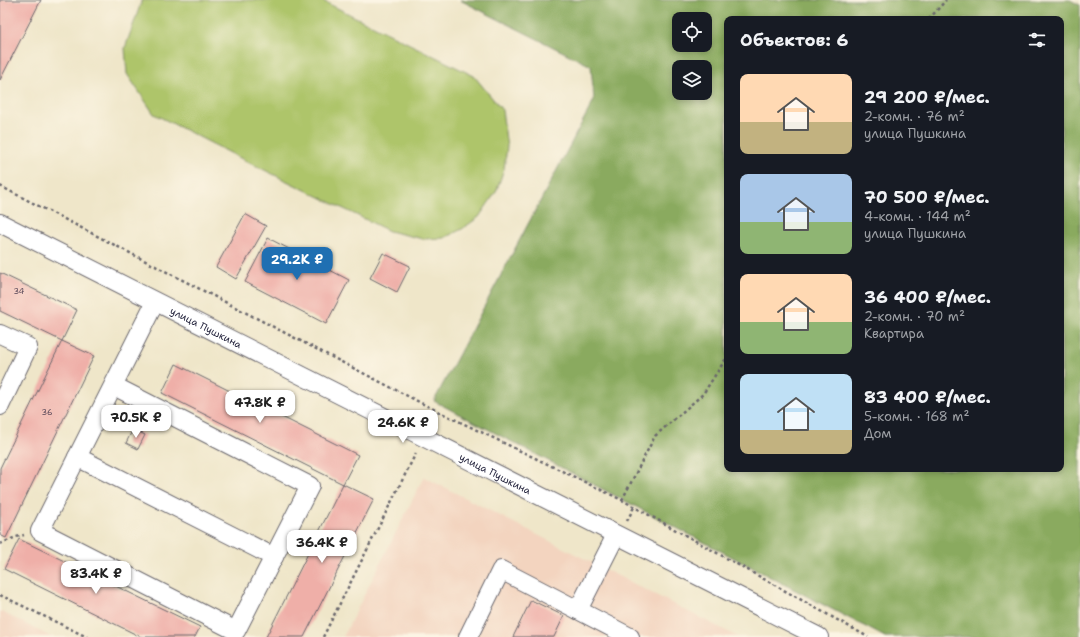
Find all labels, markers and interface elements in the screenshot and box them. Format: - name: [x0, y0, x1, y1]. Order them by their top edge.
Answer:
- map controls: [672, 12, 712, 100]
- button: locate: [672, 12, 712, 52]
- text: Объектов: 6: [740, 29, 849, 51]
- icon: filters: [1026, 29, 1048, 51]
- button: layers: [672, 60, 712, 100]
- text: 29 200 ₽/мес.: [864, 86, 990, 108]
- icon: home: [772, 90, 820, 138]
- text: 2-комн. · 76 m²: [864, 108, 965, 125]
- text: улица Пушкина: [864, 125, 966, 142]
- text: 70 500 ₽/мес.: [864, 186, 990, 208]
- icon: home: [772, 190, 820, 238]
- text: 4-комн. · 144 m²: [864, 208, 971, 225]
- text: улица Пушкина: [864, 225, 966, 242]
- pin: 29.2K ₽: [260, 247, 334, 281]
- text: 29.2K ₽: [271, 251, 323, 268]
- house number: 34: [14, 286, 25, 297]
- text: 36 400 ₽/мес.: [864, 286, 991, 308]
- icon: home: [772, 290, 820, 338]
- street label: улица Пушкина: [168, 304, 245, 352]
- text: 2-комн. · 70 m²: [864, 308, 965, 325]
- text: Квартира: [864, 325, 924, 342]
- text: 83 400 ₽/мес.: [864, 386, 991, 408]
- pin: 47.8K ₽: [223, 390, 297, 424]
- icon: home: [772, 390, 820, 438]
- text: 47.8K ₽: [234, 394, 286, 411]
- pin: 70.5K ₽: [99, 405, 173, 439]
- house number: 36: [42, 407, 53, 418]
- text: 5-комн. · 168 m²: [864, 408, 969, 425]
- text: 70.5K ₽: [110, 409, 162, 426]
- pin: 24.6K ₽: [366, 410, 440, 444]
- text: 24.6K ₽: [377, 414, 429, 431]
- text: Дом: [864, 425, 892, 442]
- street label: улица Пушкина: [457, 450, 534, 498]
- pin: 36.4K ₽: [285, 530, 359, 564]
- text: 36.4K ₽: [296, 534, 348, 551]
- pin: 83.4K ₽: [59, 561, 133, 595]
- text: 83.4K ₽: [70, 565, 122, 582]

